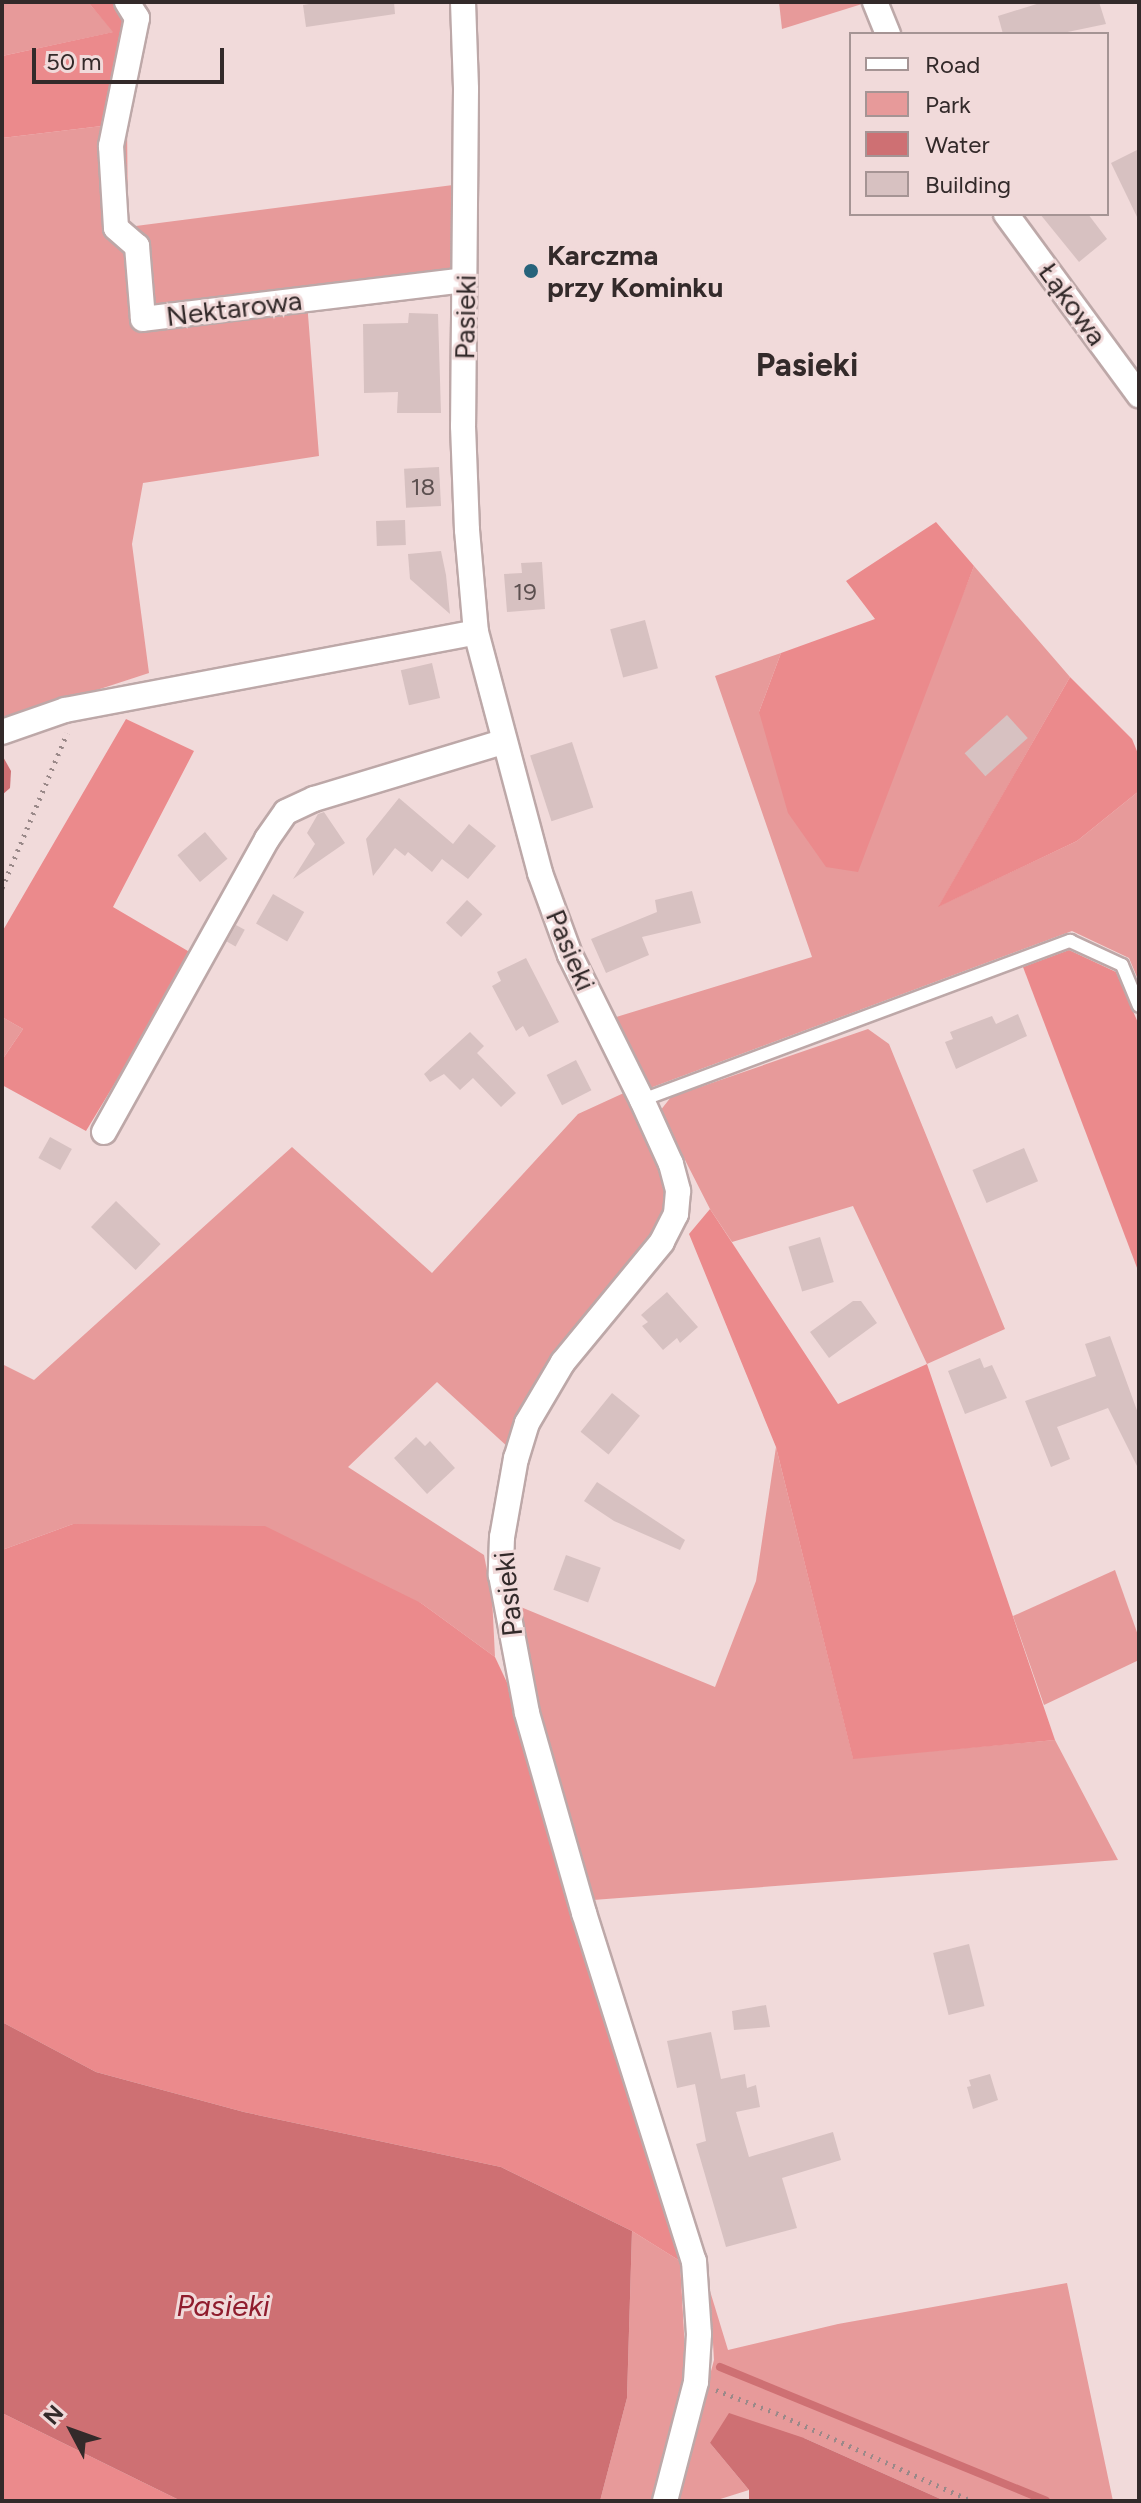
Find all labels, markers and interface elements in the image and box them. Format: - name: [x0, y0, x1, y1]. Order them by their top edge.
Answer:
- scale bar: [36, 32, 228, 82]
- legend: [849, 32, 1109, 216]
- text: 50 m: [46, 47, 102, 76]
- text: Road: [925, 50, 980, 79]
- text: Park: [925, 90, 971, 119]
- text: Water: [925, 130, 990, 159]
- text: Building: [925, 170, 1011, 199]
- place label: Karczma przy Kominku: [547, 238, 723, 304]
- street label: Łąkowa: [1032, 256, 1114, 352]
- marker: Karczma przy Kominku: [522, 262, 540, 280]
- street label: Pasieki: [447, 274, 483, 360]
- street label: Nektarowa: [164, 283, 304, 333]
- district label: Pasieki: [756, 346, 858, 384]
- house number: 18: [411, 473, 435, 501]
- house number: 19: [513, 578, 537, 606]
- street label: Pasieki: [539, 904, 603, 996]
- street label: Pasieki: [487, 1550, 529, 1638]
- water label: Pasieki: [176, 2288, 270, 2324]
- north arrow: [32, 2391, 112, 2471]
- text: N: [38, 2400, 69, 2430]

